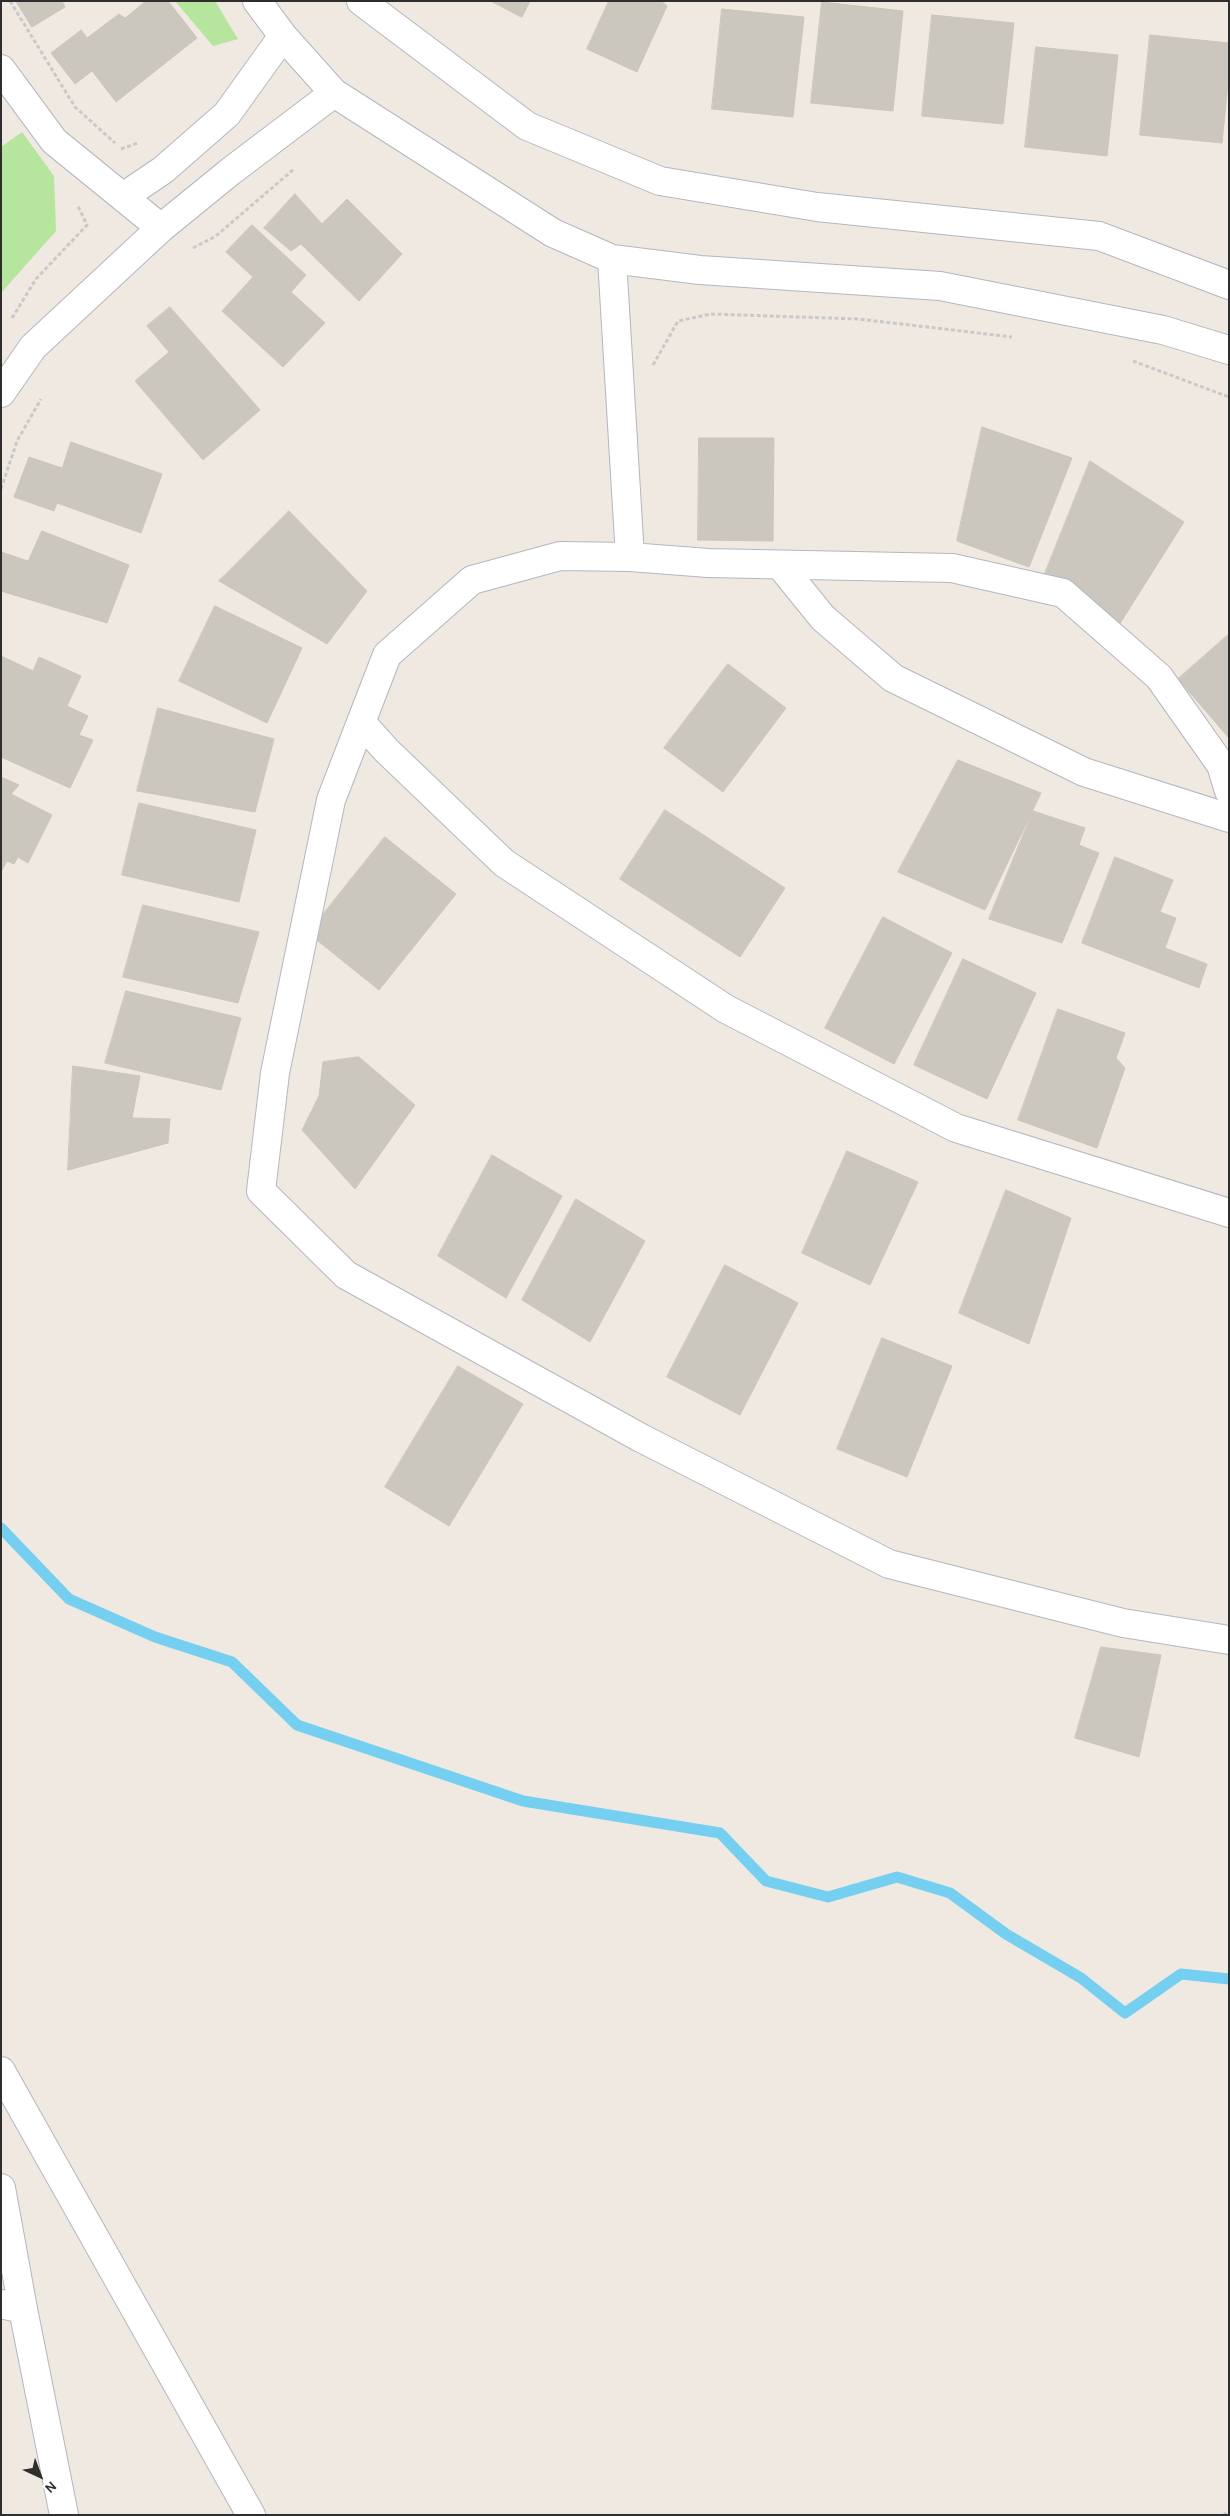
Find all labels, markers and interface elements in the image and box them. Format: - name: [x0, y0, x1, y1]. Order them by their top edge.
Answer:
- north arrow: [15, 2451, 65, 2501]
- text: N: [41, 2478, 60, 2497]

